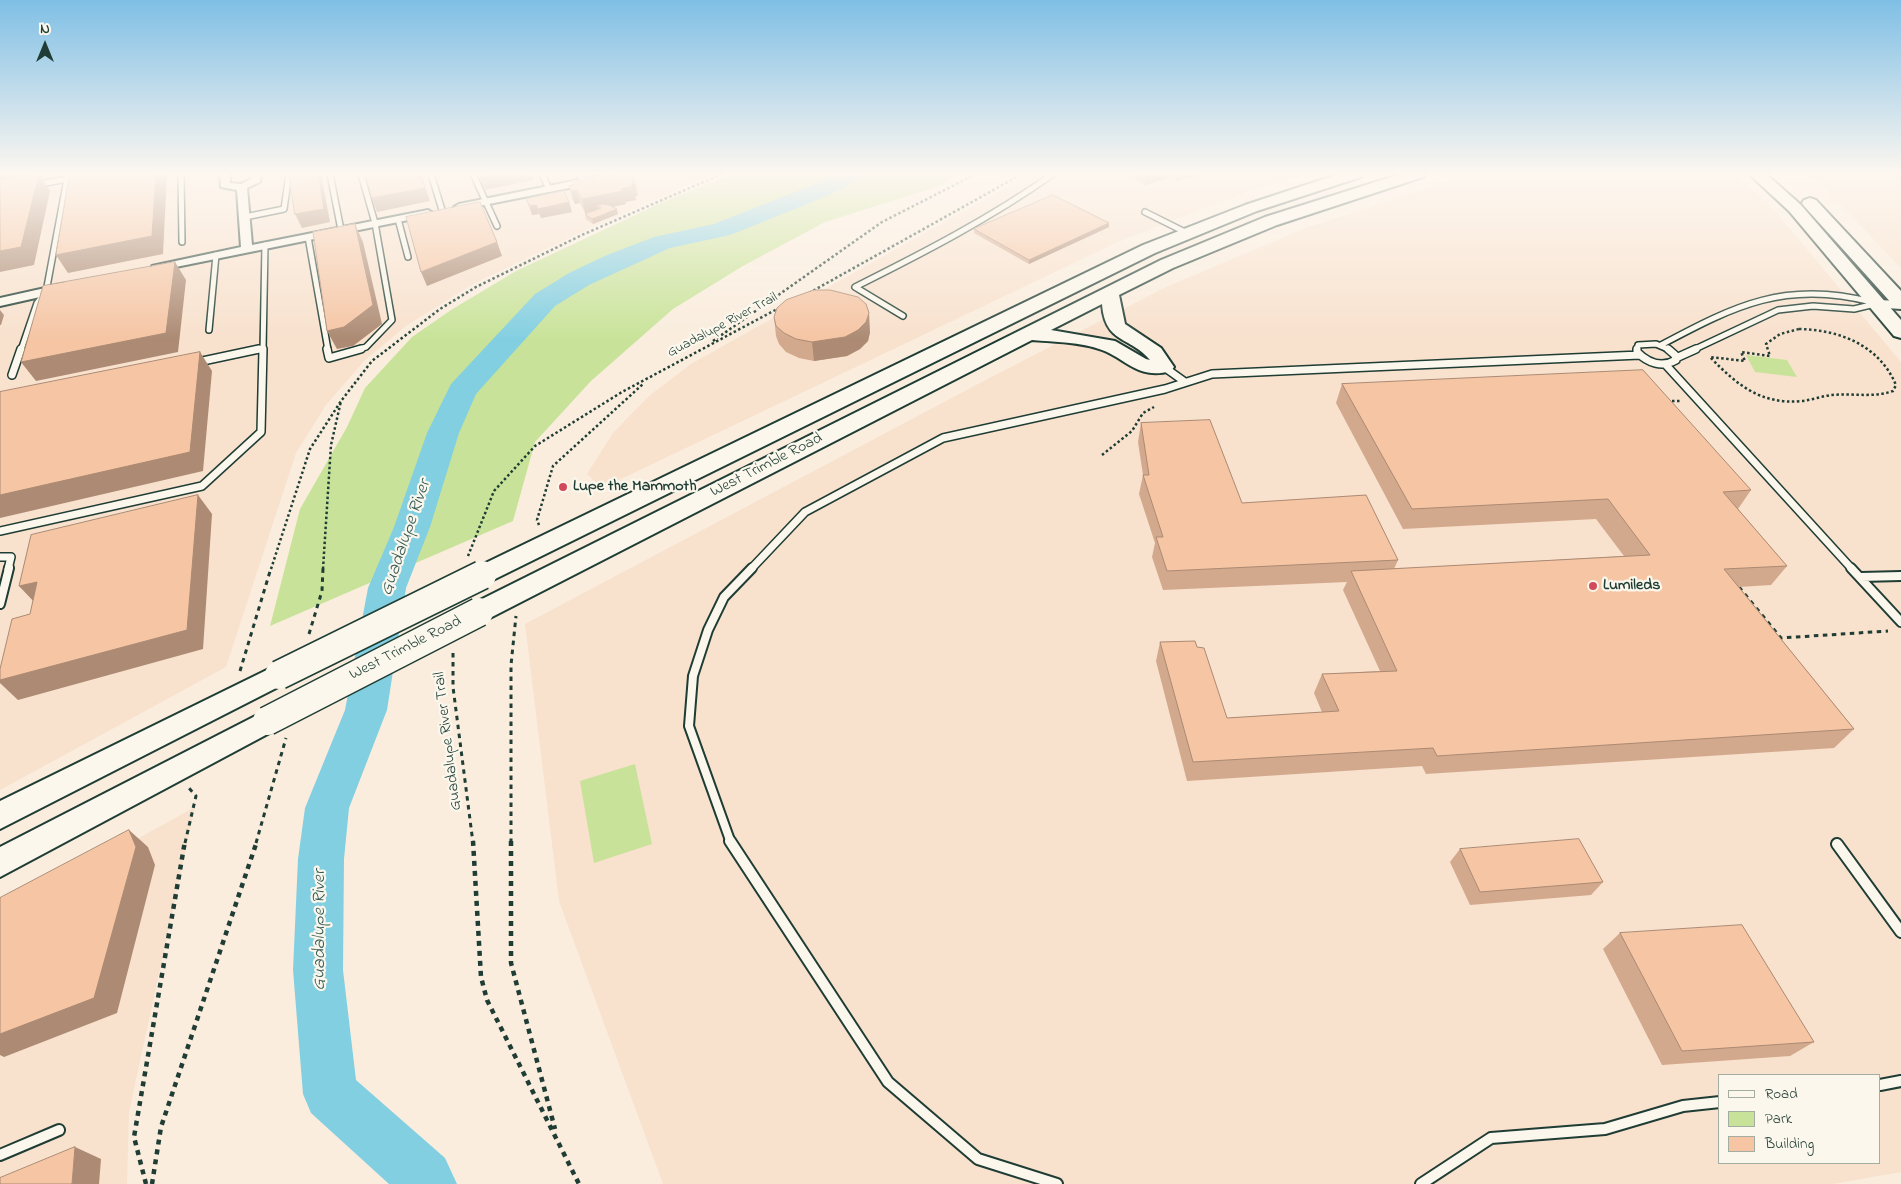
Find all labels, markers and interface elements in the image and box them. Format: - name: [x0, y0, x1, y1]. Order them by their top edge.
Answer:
- text: N: [40, 19, 50, 40]
- north arrow: [20, 20, 70, 70]
- street label: Guadalupe River Trail: [665, 290, 781, 362]
- street label: West Trimble Road: [708, 429, 826, 503]
- water label: Guadalupe River: [377, 477, 437, 599]
- place label: Lupe the Mammoth: [573, 477, 697, 497]
- marker: Lupe the Mammoth: [557, 481, 569, 493]
- place label: Lumileds: [1603, 576, 1660, 596]
- marker: Lumileds: [1587, 580, 1599, 592]
- street label: West Trimble Road: [347, 612, 465, 686]
- street label: Guadalupe River Trail: [431, 670, 467, 812]
- water label: Guadalupe River: [310, 869, 332, 991]
- legend: [1718, 1074, 1881, 1164]
- text: Road: [1765, 1083, 1798, 1105]
- text: Park: [1765, 1108, 1792, 1130]
- text: Building: [1765, 1133, 1814, 1155]

